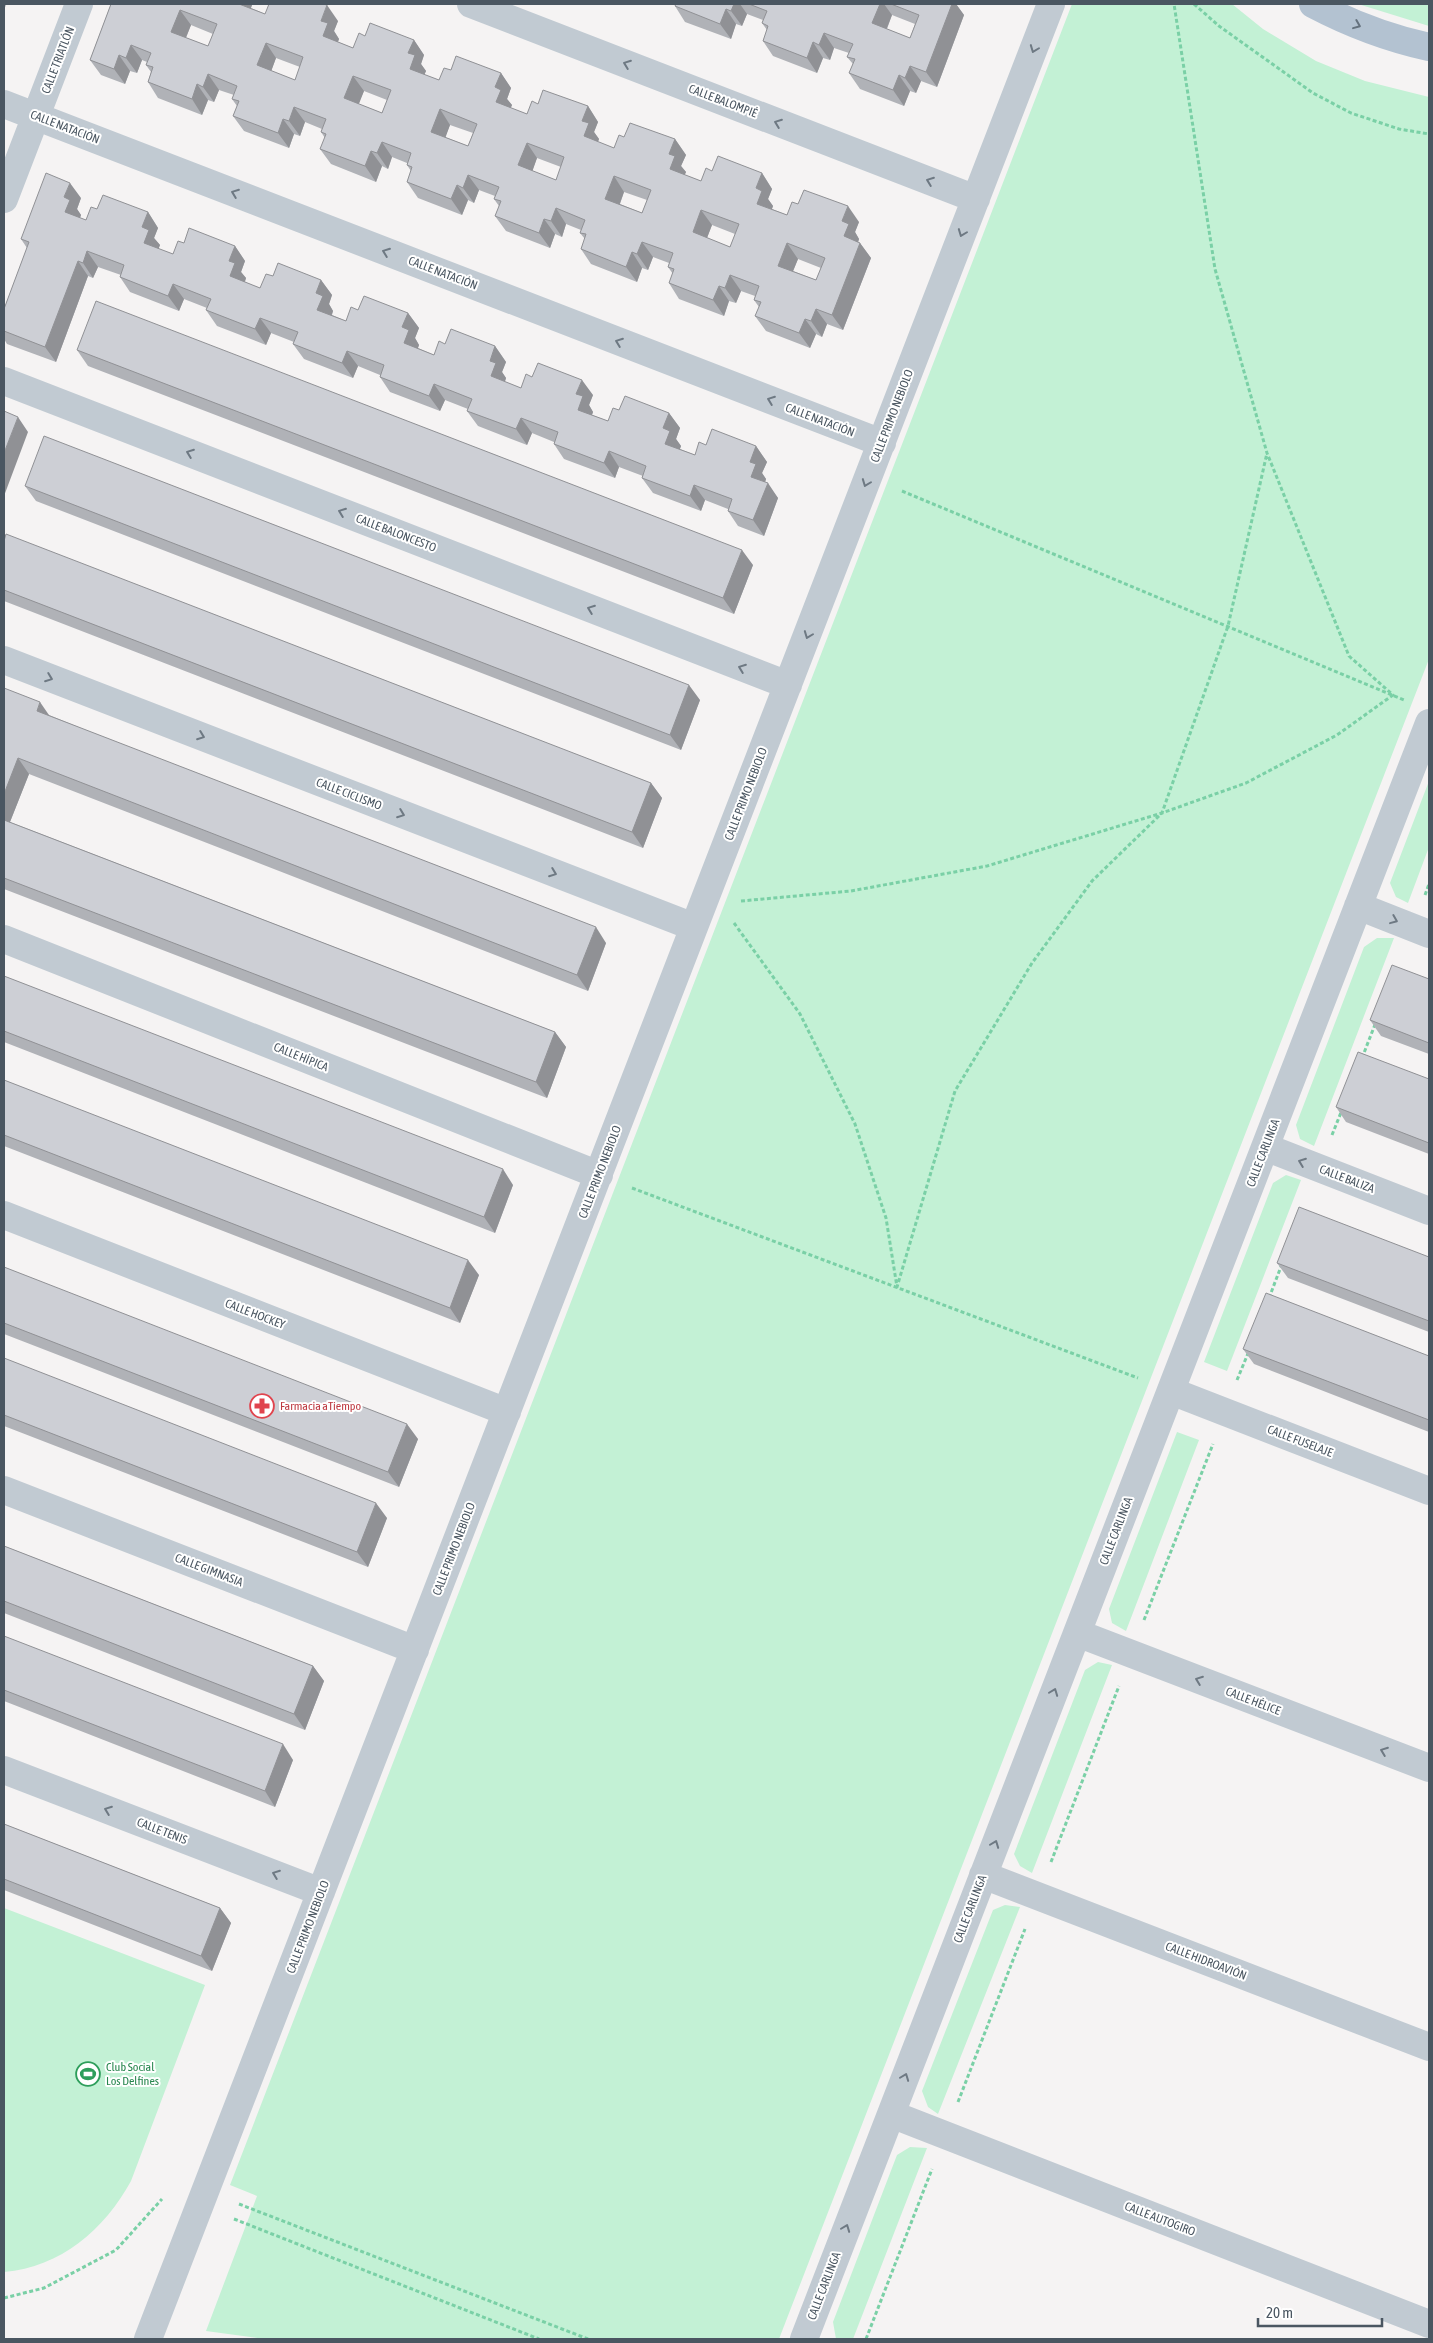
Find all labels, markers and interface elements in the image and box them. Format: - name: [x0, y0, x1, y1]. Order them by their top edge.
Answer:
- one-way arrow: [1352, 19, 1361, 30]
- street label: CALLE TRIATLÓN: [39, 24, 77, 96]
- one-way arrow: [1030, 44, 1040, 53]
- one-way arrow: [623, 60, 632, 70]
- street label: CALLE BALOMPIÉ: [687, 81, 759, 121]
- street label: CALLE NATACIÓN: [28, 107, 102, 147]
- one-way arrow: [775, 118, 783, 128]
- one-way arrow: [926, 177, 935, 187]
- one-way arrow: [231, 189, 239, 199]
- one-way arrow: [958, 228, 968, 237]
- one-way arrow: [382, 247, 391, 258]
- street label: CALLE NATACIÓN: [406, 253, 480, 293]
- one-way arrow: [615, 338, 624, 348]
- street label: CALLE PRIMO NEBIOLO: [868, 368, 916, 464]
- one-way arrow: [767, 396, 776, 407]
- street label: CALLE NATACIÓN: [783, 400, 857, 440]
- one-way arrow: [186, 449, 195, 460]
- one-way arrow: [862, 478, 873, 487]
- one-way arrow: [338, 508, 346, 518]
- street label: CALLE BALONCESTO: [354, 511, 438, 555]
- one-way arrow: [587, 605, 596, 615]
- one-way arrow: [804, 630, 814, 638]
- one-way arrow: [739, 664, 747, 674]
- one-way arrow: [44, 672, 53, 682]
- one-way arrow: [196, 730, 205, 741]
- street label: CALLE PRIMO NEBIOLO: [722, 746, 770, 842]
- street label: CALLE CICLISMO: [314, 775, 384, 813]
- one-way arrow: [396, 808, 405, 818]
- one-way arrow: [548, 866, 557, 877]
- one-way arrow: [1389, 914, 1398, 924]
- street label: CALLE HÍPICA: [272, 1040, 330, 1074]
- street label: CALLE CARLINGA: [1244, 1117, 1282, 1189]
- street label: CALLE PRIMO NEBIOLO: [576, 1124, 624, 1220]
- one-way arrow: [1298, 1158, 1307, 1168]
- street label: CALLE BALIZA: [1317, 1162, 1377, 1196]
- street label: CALLE HOCKEY: [223, 1296, 288, 1332]
- pharmacy icon: Farmacia aTiempo: [249, 1393, 275, 1419]
- place label: Farmacia aTiempo: [280, 1399, 362, 1413]
- street label: CALLE FUSELAJE: [1265, 1422, 1335, 1460]
- street label: CALLE CARLINGA: [1097, 1495, 1135, 1567]
- street label: CALLE PRIMO NEBIOLO: [430, 1501, 478, 1597]
- street label: CALLE GIMNASIA: [173, 1551, 245, 1589]
- one-way arrow: [1195, 1676, 1204, 1686]
- street label: CALLE HÉLICE: [1224, 1684, 1282, 1718]
- one-way arrow: [1048, 1688, 1058, 1697]
- one-way arrow: [1380, 1747, 1389, 1757]
- one-way arrow: [104, 1805, 113, 1816]
- street label: CALLE TENIS: [135, 1815, 189, 1847]
- one-way arrow: [989, 1840, 999, 1849]
- one-way arrow: [272, 1870, 281, 1880]
- street label: CALLE CARLINGA: [951, 1873, 989, 1945]
- street label: CALLE PRIMO NEBIOLO: [284, 1879, 332, 1975]
- street label: CALLE HIDROAVIÓN: [1164, 1939, 1248, 1983]
- place label: Club Social Los Delfines: [106, 2060, 159, 2088]
- sports icon: Club Social Los Delfines: [75, 2061, 101, 2087]
- one-way arrow: [899, 2073, 909, 2082]
- street label: CALLE AUTOGIRO: [1123, 2199, 1197, 2239]
- one-way arrow: [841, 2225, 851, 2233]
- street label: CALLE CARLINGA: [805, 2250, 843, 2322]
- scale bar: [1258, 2296, 1382, 2328]
- text: 20 m: [1266, 2304, 1293, 2321]

